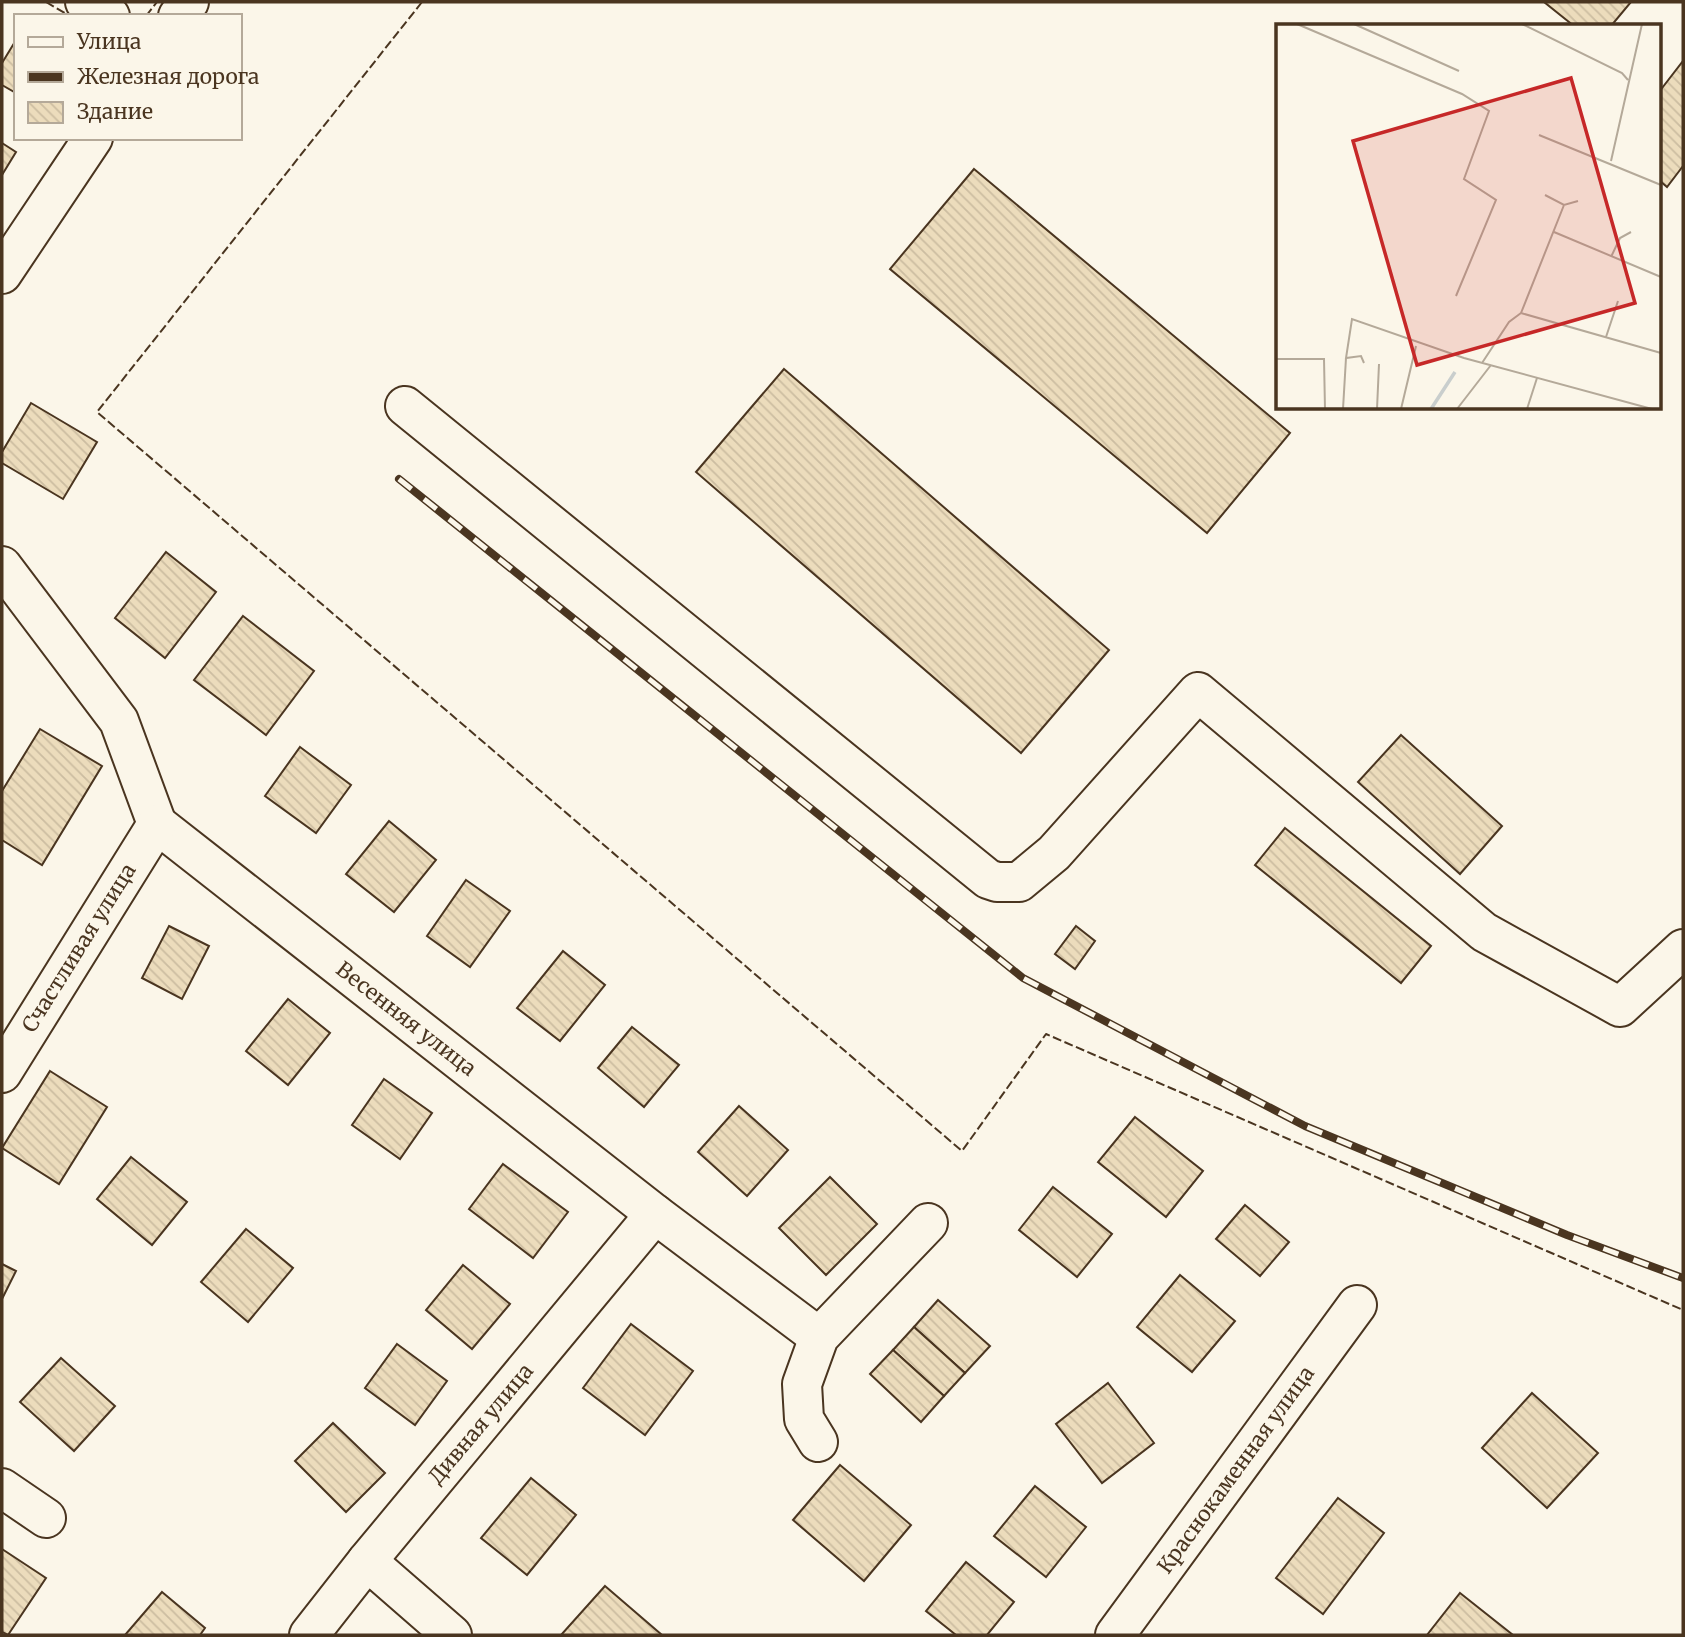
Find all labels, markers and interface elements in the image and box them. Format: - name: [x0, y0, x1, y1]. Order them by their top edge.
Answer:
- legend: [14, 14, 242, 140]
- inset map: [1276, 24, 1660, 410]
- text: Улица: [76, 28, 141, 55]
- text: Железная дорога: [77, 63, 259, 90]
- text: Здание: [77, 98, 153, 125]
- street label: Счастливая улица: [16, 858, 141, 1037]
- street label: Весенняя улица: [331, 956, 482, 1082]
- street label: Дивная улица: [422, 1358, 539, 1489]
- street label: Краснокаменная улица: [1151, 1361, 1320, 1579]

